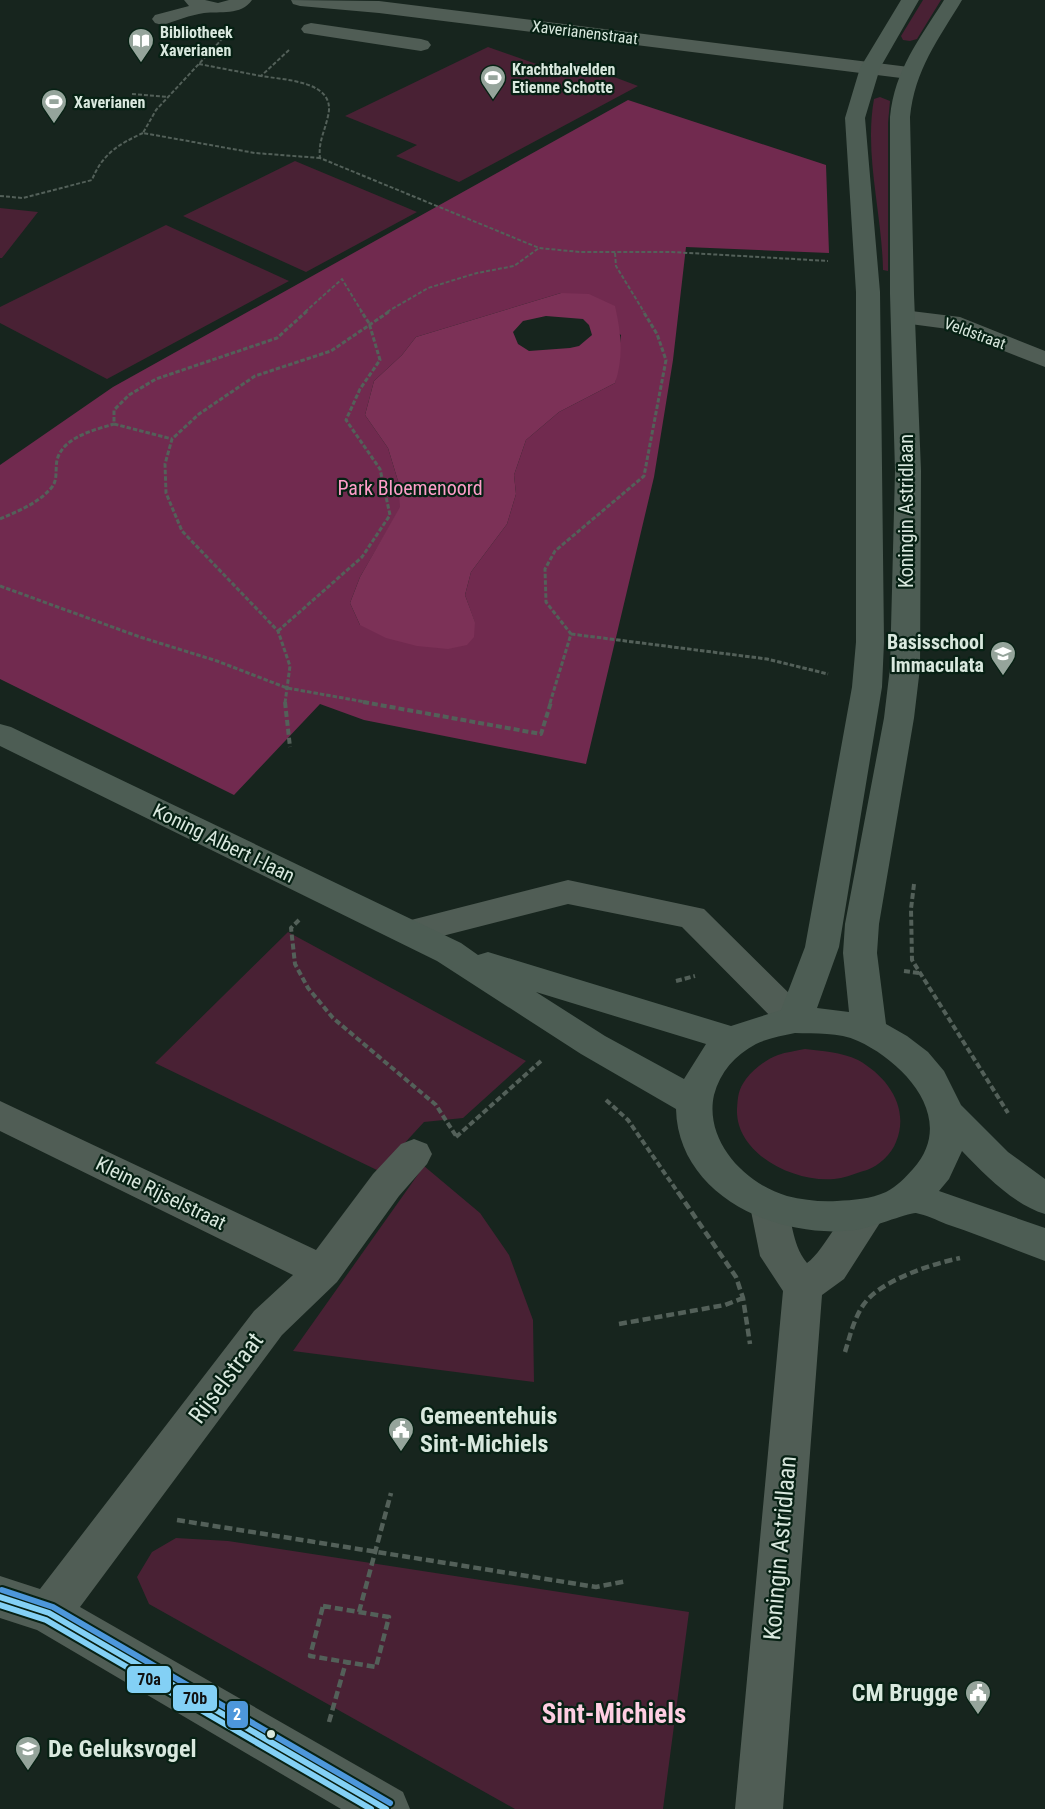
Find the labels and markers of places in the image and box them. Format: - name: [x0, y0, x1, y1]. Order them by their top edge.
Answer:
- place label: Bibliotheek Xaverianen: [160, 23, 233, 60]
- library icon: Bibliotheek Xaverianen: [126, 26, 156, 64]
- place label: Krachtbalvelden Etienne Schotte: [512, 60, 615, 97]
- sports icon: Krachtbalvelden Etienne Schotte: [478, 63, 508, 101]
- sports icon: Xaverianen: [39, 87, 69, 125]
- place label: Xaverianen: [74, 93, 146, 112]
- place label: Basisschool Immaculata: [887, 630, 984, 677]
- school or university icon: Basisschool Immaculata: [988, 639, 1018, 677]
- place label: Gemeentehuis Sint-Michiels: [420, 1402, 558, 1458]
- public building icon: Gemeentehuis Sint-Michiels: [386, 1415, 416, 1453]
- public building icon: CM Brugge: [963, 1678, 993, 1716]
- place label: CM Brugge: [852, 1679, 958, 1707]
- unlabelled marker: [265, 1728, 277, 1740]
- school or university icon: De Geluksvogel: [13, 1734, 43, 1772]
- place label: De Geluksvogel: [48, 1735, 196, 1763]

